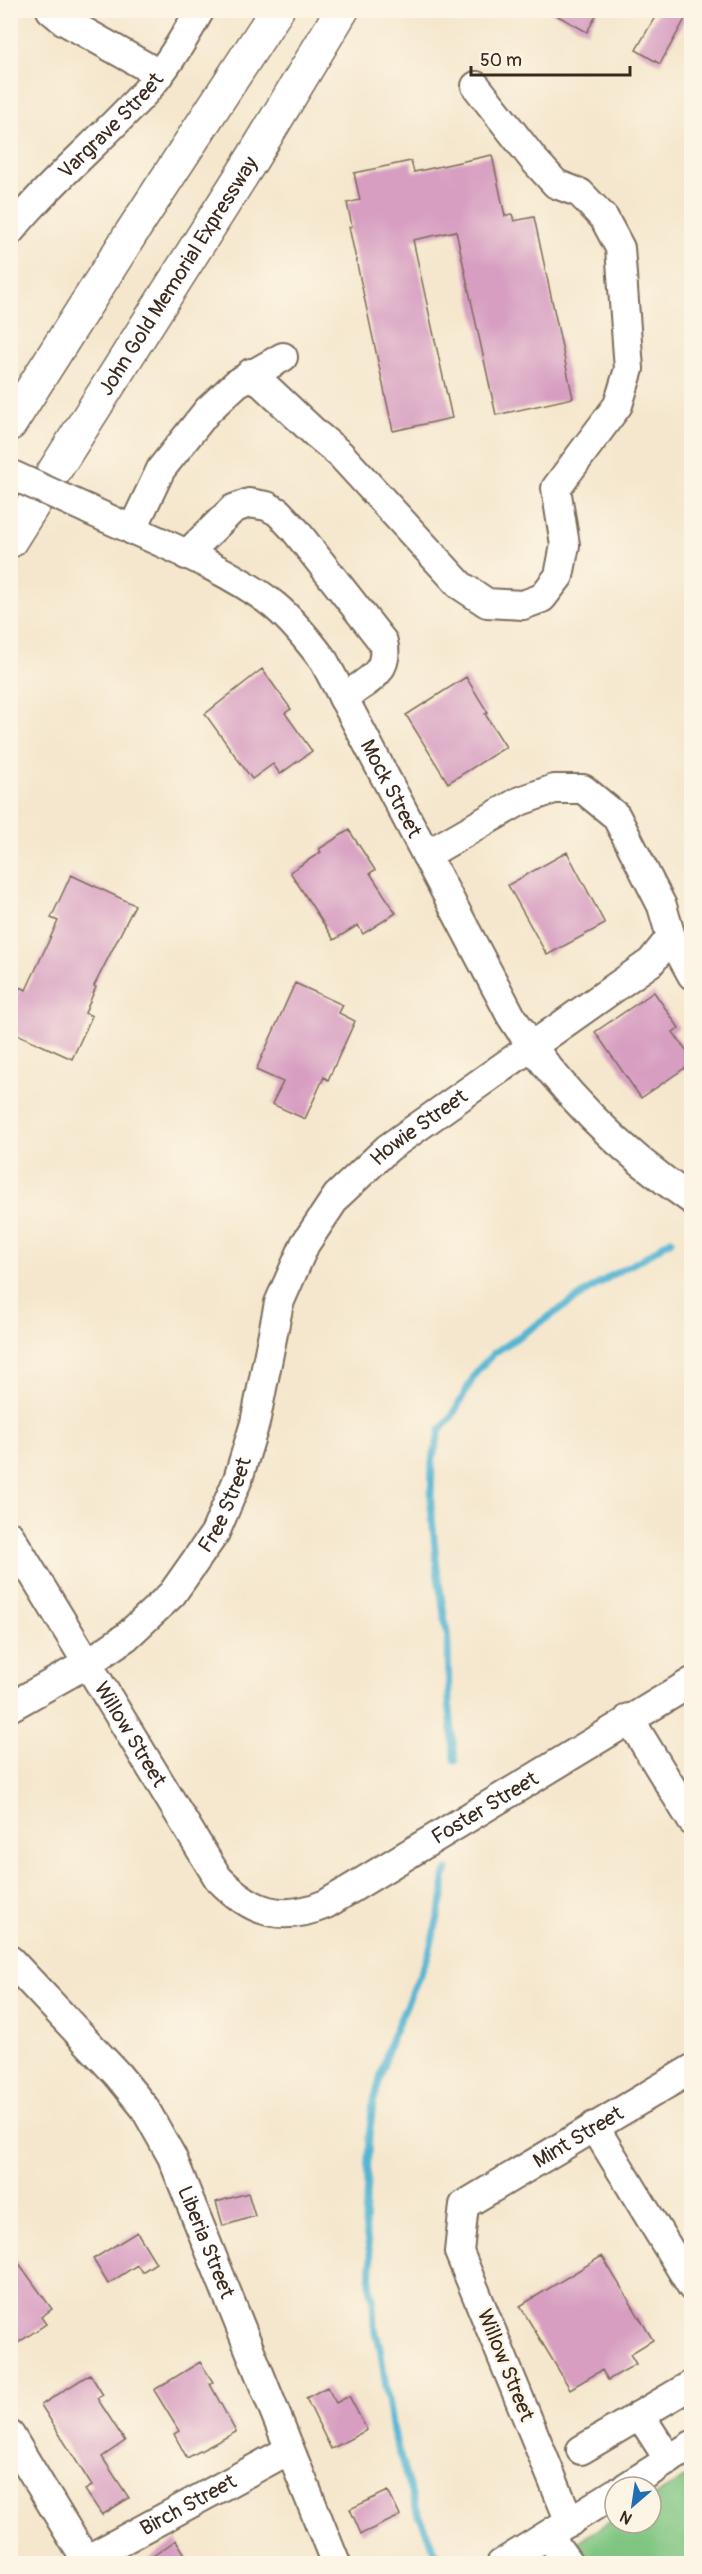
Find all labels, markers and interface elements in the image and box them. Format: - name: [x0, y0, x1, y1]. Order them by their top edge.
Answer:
- scale bar: [471, 39, 630, 77]
- text: 50 m: [480, 49, 522, 72]
- street label: Vargrave Street: [53, 67, 170, 185]
- street label: John Gold Memorial Expressway: [93, 151, 264, 401]
- street label: Mock Street: [354, 735, 428, 843]
- street label: Howie Street: [364, 1083, 473, 1172]
- street label: Free Street: [192, 1454, 258, 1558]
- street label: Willow Street: [88, 1677, 173, 1793]
- street label: Foster Street: [427, 1765, 544, 1851]
- street label: Mint Street: [528, 2100, 629, 2175]
- street label: Liberia Street: [171, 2182, 241, 2303]
- street label: Willow Street: [471, 2305, 540, 2426]
- street label: Birch Street: [136, 2468, 241, 2542]
- north arrow: [603, 2475, 663, 2535]
- text: N: [616, 2506, 636, 2529]

